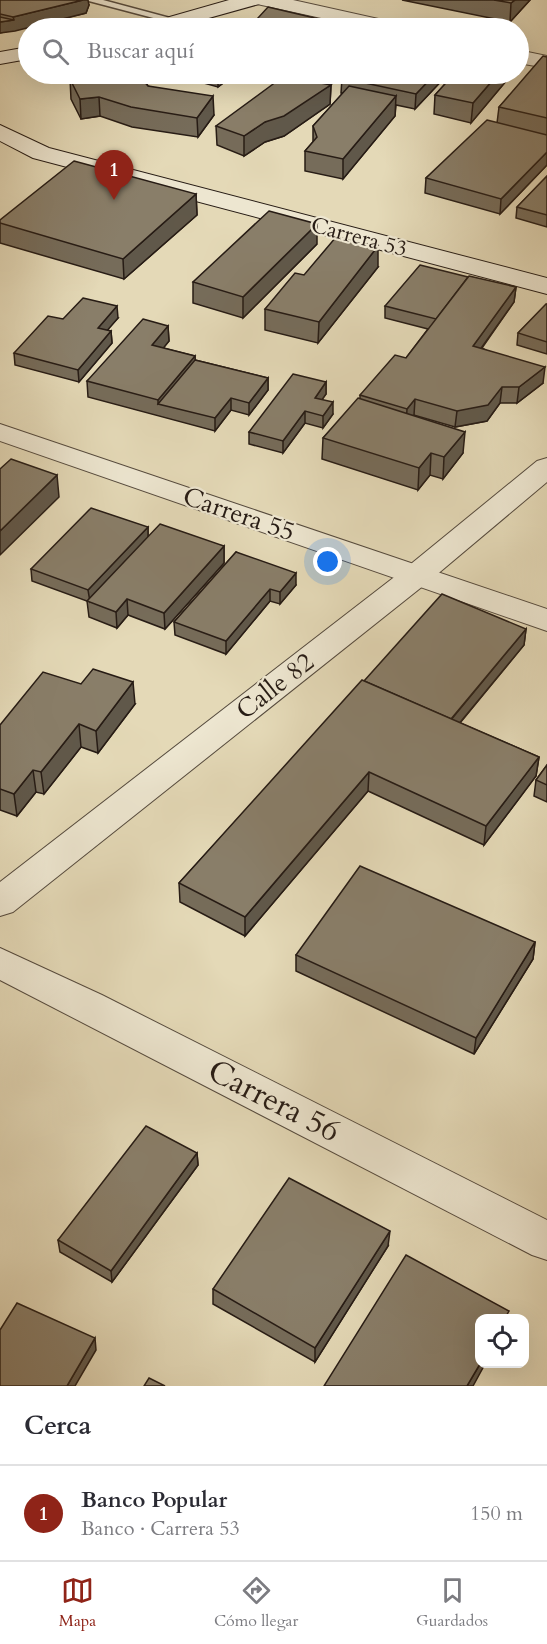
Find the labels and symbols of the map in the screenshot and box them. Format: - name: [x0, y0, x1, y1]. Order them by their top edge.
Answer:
- pin: 1: [94, 150, 134, 200]
- street label: Carrera 53: [308, 210, 410, 264]
- street label: Carrera 55: [178, 479, 300, 549]
- your location: [313, 547, 342, 576]
- street label: Calle 82: [229, 645, 321, 727]
- street label: Carrera 56: [200, 1049, 348, 1153]

